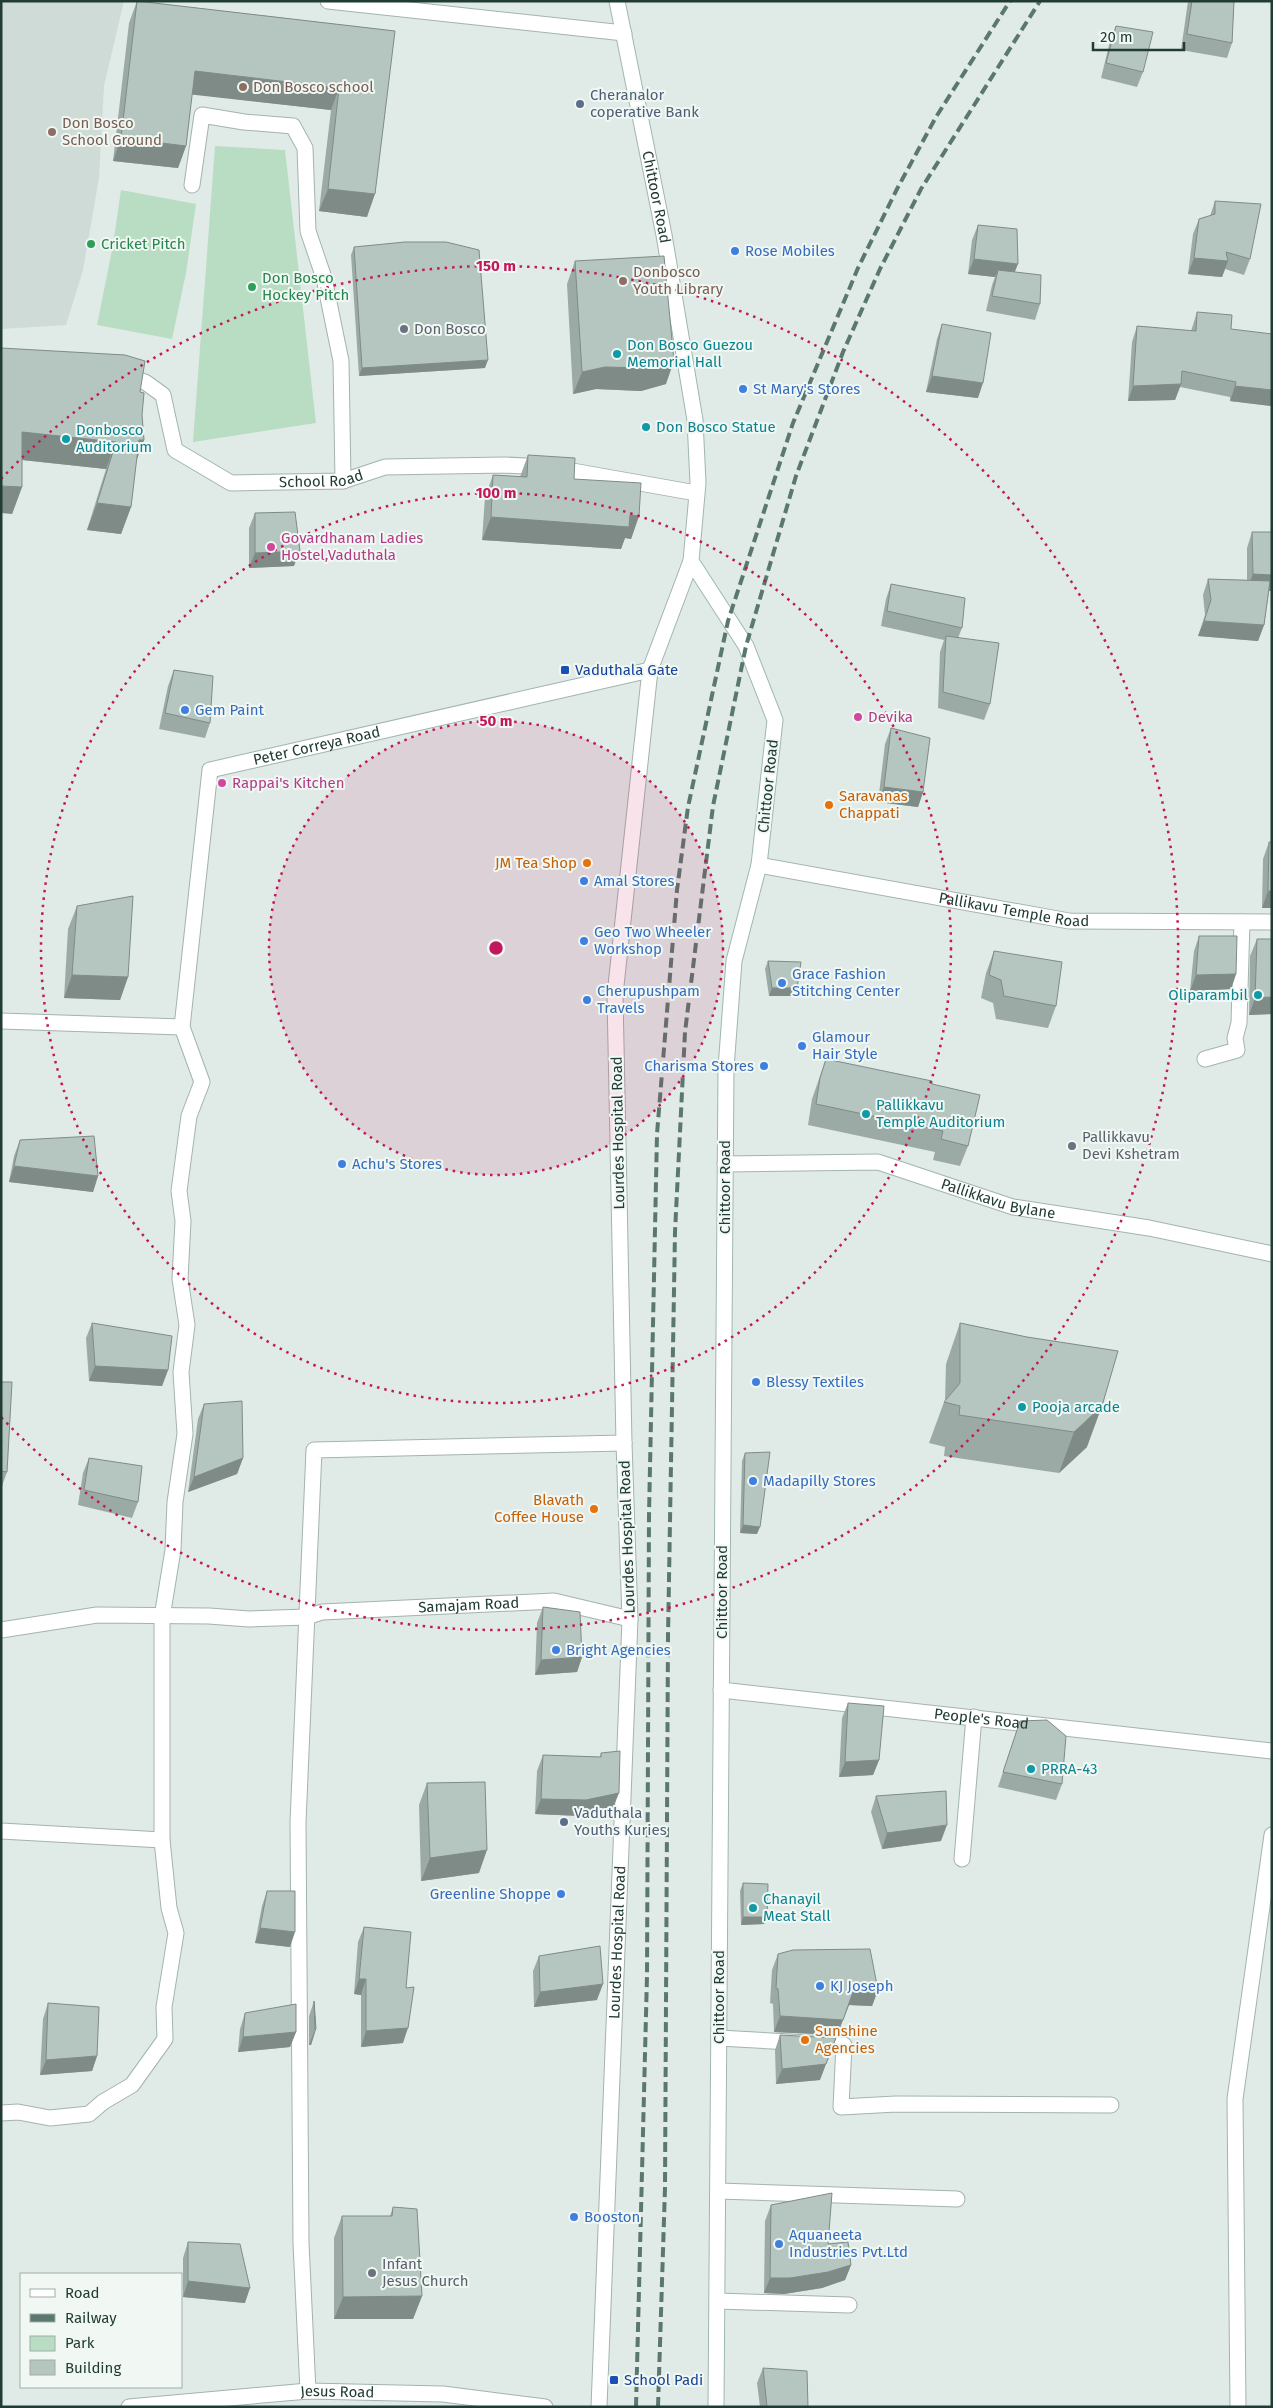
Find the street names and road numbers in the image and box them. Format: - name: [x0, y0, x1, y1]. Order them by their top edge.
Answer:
- street label: Chittoor Road: [638, 149, 674, 245]
- street label: School Road: [279, 466, 365, 491]
- street label: Peter Correya Road: [251, 723, 382, 769]
- street label: Chittoor Road: [754, 738, 782, 834]
- street label: Pallikavu Temple Road: [937, 889, 1089, 930]
- street label: Lourdes Hospital Road: [608, 1056, 628, 1210]
- street label: Chittoor Road: [716, 1140, 734, 1234]
- street label: Pallikkavu Bylane: [939, 1175, 1057, 1222]
- street label: Lourdes Hospital Road: [615, 1460, 639, 1614]
- street label: Chittoor Road: [713, 1545, 731, 1639]
- street label: Samajam Road: [418, 1594, 520, 1616]
- street label: People's Road: [933, 1705, 1030, 1733]
- street label: Lourdes Hospital Road: [605, 1865, 629, 2019]
- street label: Chittoor Road: [710, 1950, 728, 2044]
- street label: Jesus Road: [299, 2382, 375, 2401]

